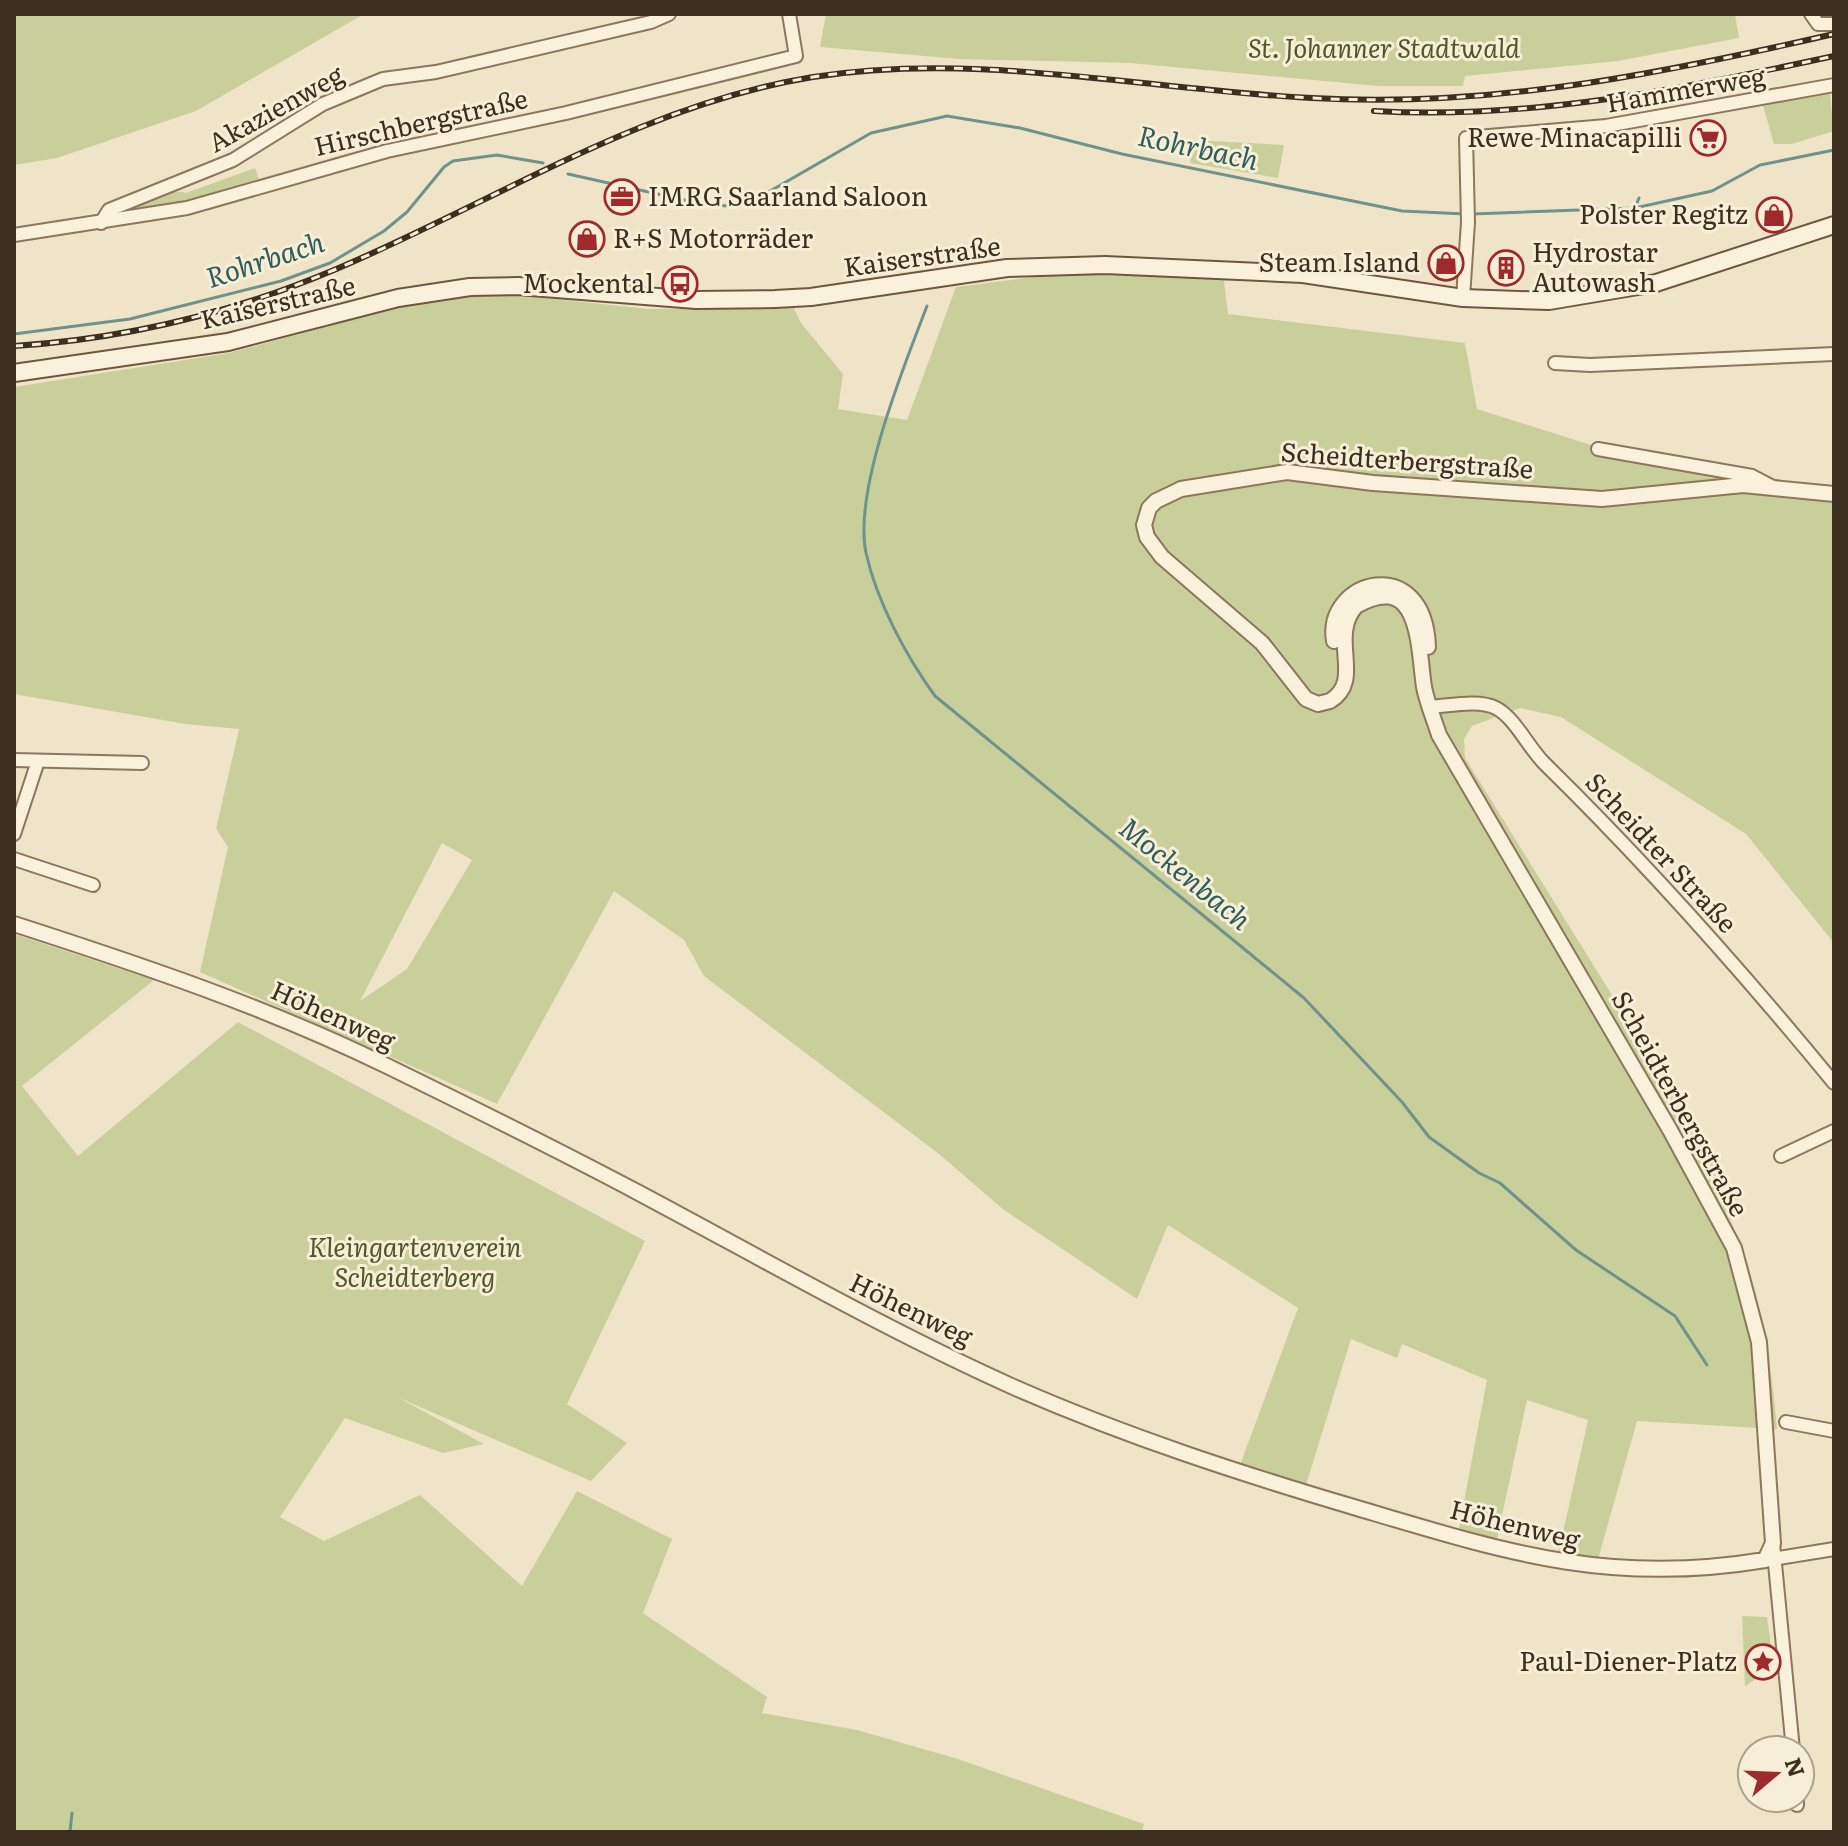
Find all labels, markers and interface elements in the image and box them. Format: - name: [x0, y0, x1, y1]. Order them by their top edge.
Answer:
- park label: St. Johanner Stadtwald: [1248, 27, 1520, 66]
- street label: Akazienweg: [200, 53, 350, 160]
- street label: Hammerweg: [1603, 54, 1769, 121]
- street label: Hirschbergstraße: [310, 77, 531, 164]
- water label: Rohrbach: [1134, 113, 1263, 179]
- place label: Rewe Minacapilli: [1467, 116, 1682, 155]
- supermarket icon: Rewe Minacapilli: [1689, 119, 1727, 157]
- place label: IMRG Saarland Saloon: [648, 175, 928, 214]
- office icon: IMRG Saarland Saloon: [603, 178, 641, 216]
- place label: Polster Regitz: [1579, 193, 1748, 232]
- shop icon: Polster Regitz: [1755, 196, 1793, 234]
- place label: R+S Motorräder: [613, 217, 814, 256]
- water label: Rohrbach: [200, 219, 330, 297]
- shop icon: R+S Motorräder: [568, 220, 606, 258]
- street label: Kaiserstraße: [841, 224, 1003, 285]
- place label: Hydrostar Autowash: [1532, 231, 1658, 300]
- place label: Steam Island: [1259, 241, 1420, 280]
- shop icon: Steam Island: [1427, 244, 1465, 282]
- building icon: Hydrostar Autowash: [1487, 249, 1525, 287]
- place label: Mockental: [522, 262, 654, 301]
- street label: Kaiserstraße: [196, 264, 359, 337]
- bus stop icon: Mockental: [661, 265, 699, 303]
- street label: Scheidterbergstraße: [1280, 430, 1535, 487]
- street label: Scheidter Straße: [1578, 762, 1748, 940]
- water label: Mockenbach: [1111, 806, 1262, 939]
- street label: Höhenweg: [265, 969, 403, 1059]
- street label: Scheidterbergstraße: [1604, 983, 1761, 1223]
- park label: Kleingartenverein Scheidterberg: [308, 1226, 522, 1295]
- street label: Höhenweg: [844, 1261, 981, 1355]
- street label: Höhenweg: [1446, 1488, 1585, 1558]
- place label: Paul-Diener-Platz: [1519, 1640, 1737, 1679]
- place icon: Paul-Diener-Platz: [1744, 1643, 1782, 1681]
- north arrow: [1736, 1734, 1816, 1814]
- text: N: [1778, 1753, 1815, 1781]

